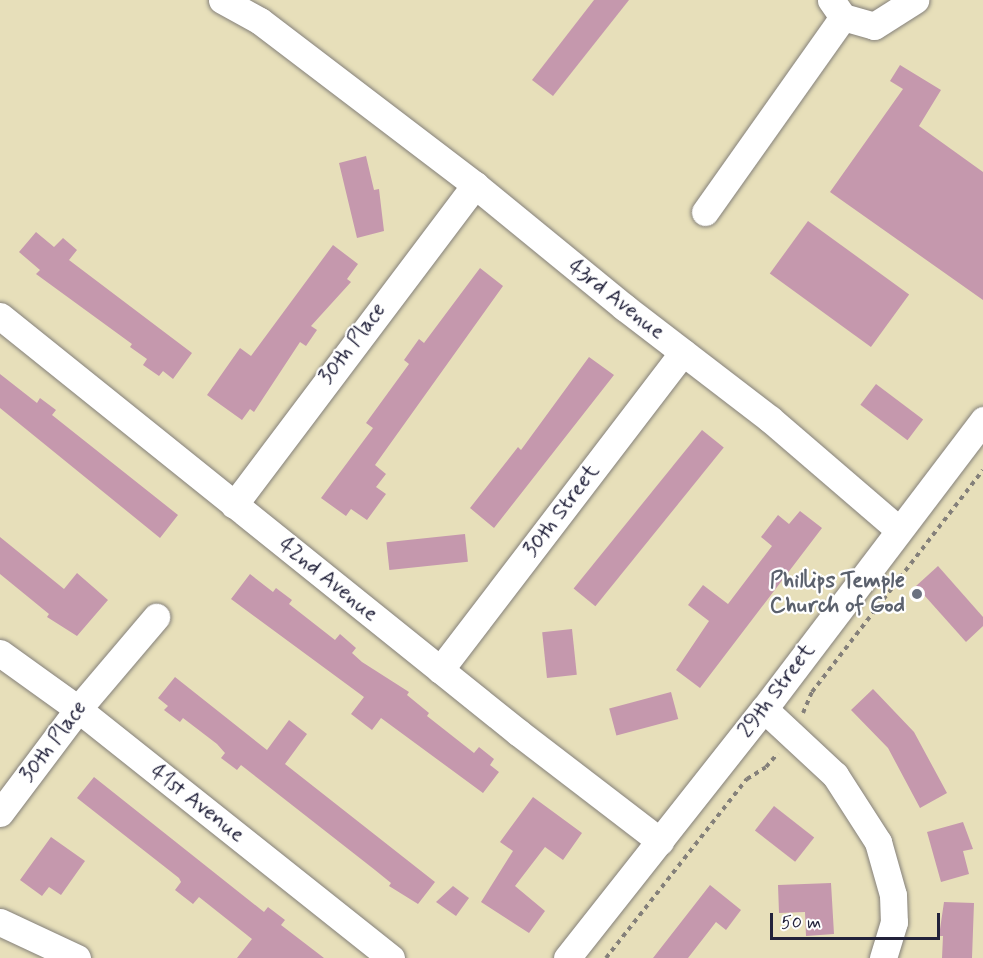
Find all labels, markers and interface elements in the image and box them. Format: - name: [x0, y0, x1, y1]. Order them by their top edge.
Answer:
- street label: 43rd Avenue: [562, 254, 670, 346]
- street label: 30th Place: [314, 298, 392, 390]
- street label: 30th Street: [518, 459, 606, 563]
- street label: 42nd Avenue: [273, 532, 383, 628]
- place label: Phillips Temple Church of God: [769, 568, 905, 620]
- marker: Phillips Temple Church of God: [910, 587, 924, 601]
- street label: 29th Street: [733, 639, 821, 743]
- street label: 30th Place: [15, 696, 93, 788]
- street label: 41st Avenue: [145, 759, 249, 849]
- scale bar: [773, 901, 942, 939]
- text: 50 m: [781, 911, 821, 935]

